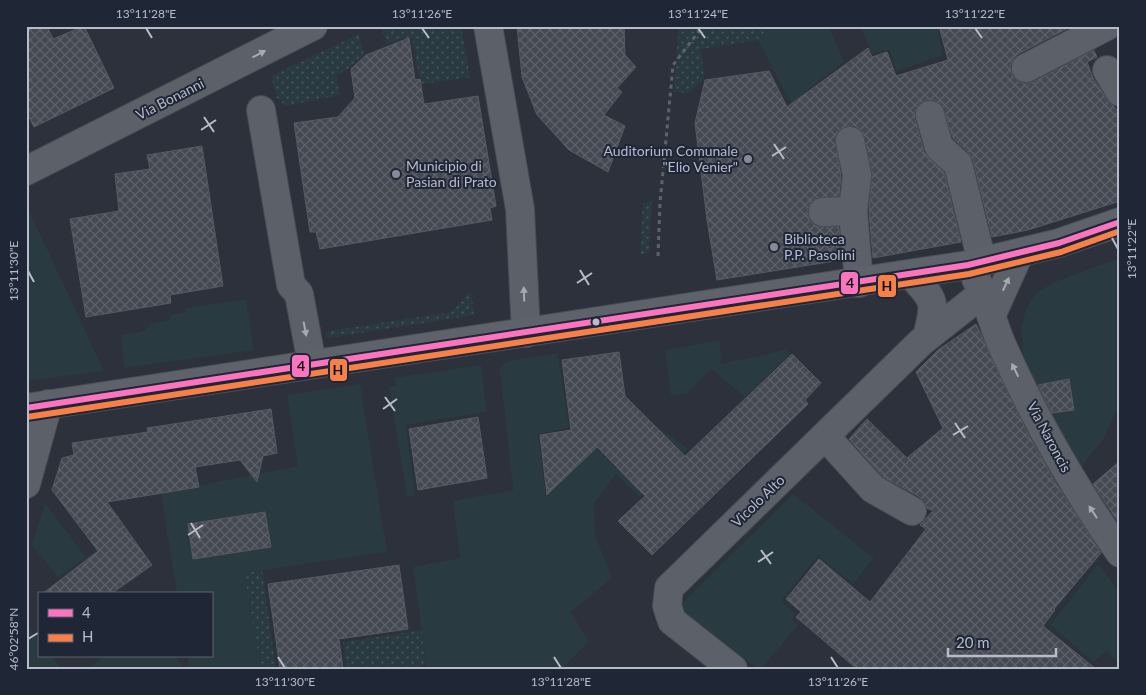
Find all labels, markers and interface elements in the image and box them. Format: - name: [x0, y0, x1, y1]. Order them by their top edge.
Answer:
- text: 13°11'28"E: [116, 6, 176, 21]
- text: 13°11'26"E: [392, 6, 452, 21]
- text: 13°11'24"E: [668, 6, 728, 21]
- text: 13°11'22"E: [945, 6, 1005, 21]
- one-way arrow: [252, 50, 266, 58]
- street label: Via Bonanni: [133, 74, 207, 123]
- place label: Auditorium Comunale "Elio Venier": [603, 142, 738, 175]
- marker: Auditorium Comunale "Elio Venier": [742, 153, 754, 165]
- place label: Municipio di Pasian di Prato: [406, 157, 497, 190]
- marker: Municipio di Pasian di Prato: [390, 168, 402, 180]
- text: 13°11'22"E: [1124, 219, 1139, 279]
- place label: Biblioteca P.P. Pasolini: [784, 230, 855, 263]
- text: 13°11'30"E: [6, 241, 21, 301]
- marker: Biblioteca P.P. Pasolini: [768, 241, 780, 253]
- line badge: 4: [840, 271, 859, 295]
- text: 4: [846, 274, 854, 291]
- line badge: H: [877, 274, 897, 298]
- text: H: [882, 277, 892, 294]
- one-way arrow: [1003, 277, 1011, 291]
- one-way arrow: [520, 286, 528, 302]
- unlabelled marker: [591, 317, 601, 327]
- one-way arrow: [302, 321, 310, 337]
- line badge: 4: [291, 354, 310, 378]
- text: 4: [297, 357, 305, 374]
- line badge: H: [329, 358, 348, 382]
- text: H: [333, 361, 343, 378]
- one-way arrow: [1010, 363, 1018, 377]
- street label: Via Naroncis: [1024, 399, 1075, 475]
- street label: Vicolo Alto: [728, 471, 788, 530]
- one-way arrow: [1088, 505, 1098, 519]
- legend: [38, 592, 212, 658]
- text: 4: [82, 603, 91, 621]
- text: 46°02'58"N: [6, 608, 21, 670]
- scale bar: [948, 625, 1056, 657]
- text: H: [82, 627, 93, 645]
- text: 20 m: [956, 633, 990, 651]
- text: 13°11'30"E: [255, 674, 315, 689]
- text: 13°11'28"E: [531, 674, 591, 689]
- text: 13°11'26"E: [808, 674, 868, 689]

